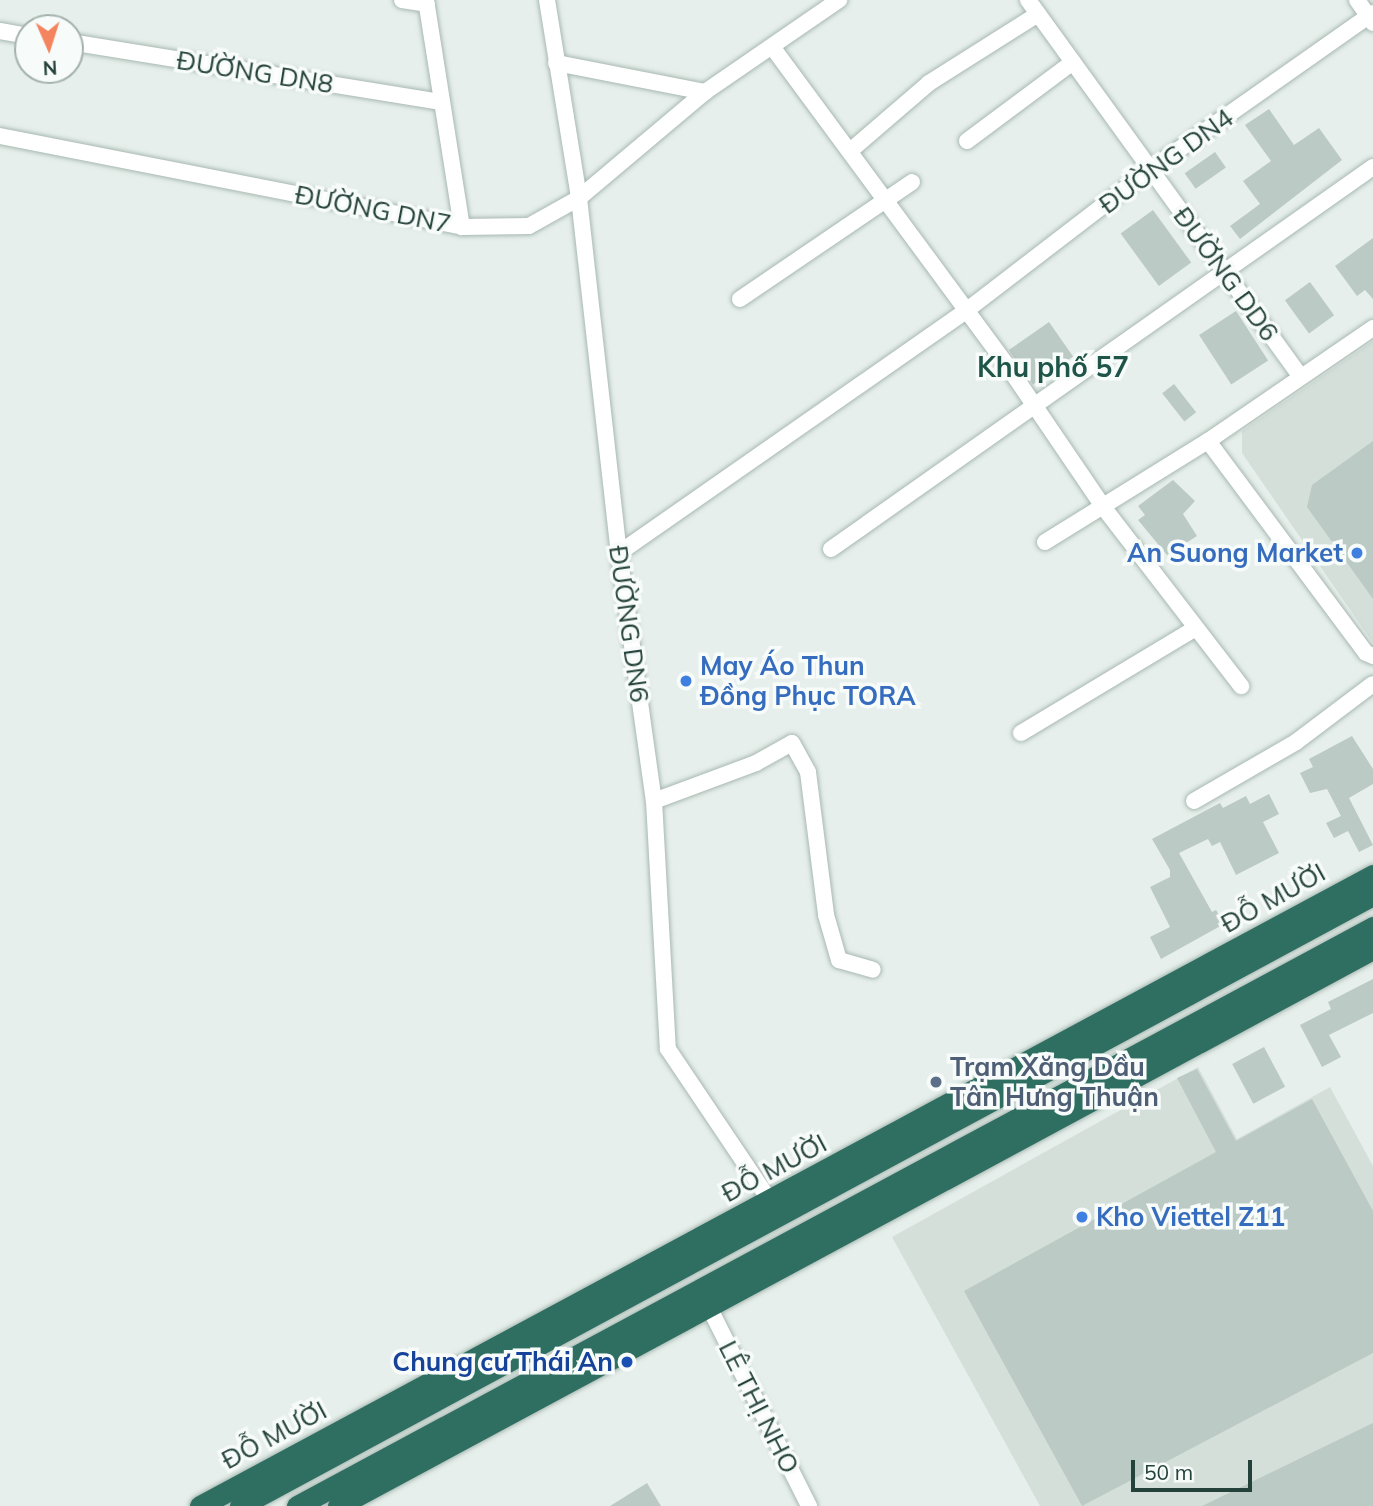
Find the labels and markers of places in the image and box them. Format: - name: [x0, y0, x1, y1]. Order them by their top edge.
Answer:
- place label: An Suong Market: [1127, 537, 1343, 569]
- marker: An Suong Market: [1349, 545, 1365, 561]
- place label: May Áo Thun Đồng Phục TORA: [700, 650, 916, 712]
- marker: May Áo Thun Đồng Phục TORA: [678, 673, 694, 689]
- place label: Trạm Xăng Dầu Tân Hưng Thuận: [950, 1051, 1159, 1112]
- marker: Trạm Xăng Dầu Tân Hưng Thuận: [928, 1074, 944, 1090]
- place label: Kho Viettel Z11: [1096, 1201, 1285, 1233]
- marker: Kho Viettel Z11: [1074, 1209, 1090, 1225]
- place label: Chung cư Thái An: [392, 1346, 613, 1378]
- marker: Chung cư Thái An: [619, 1354, 635, 1370]

